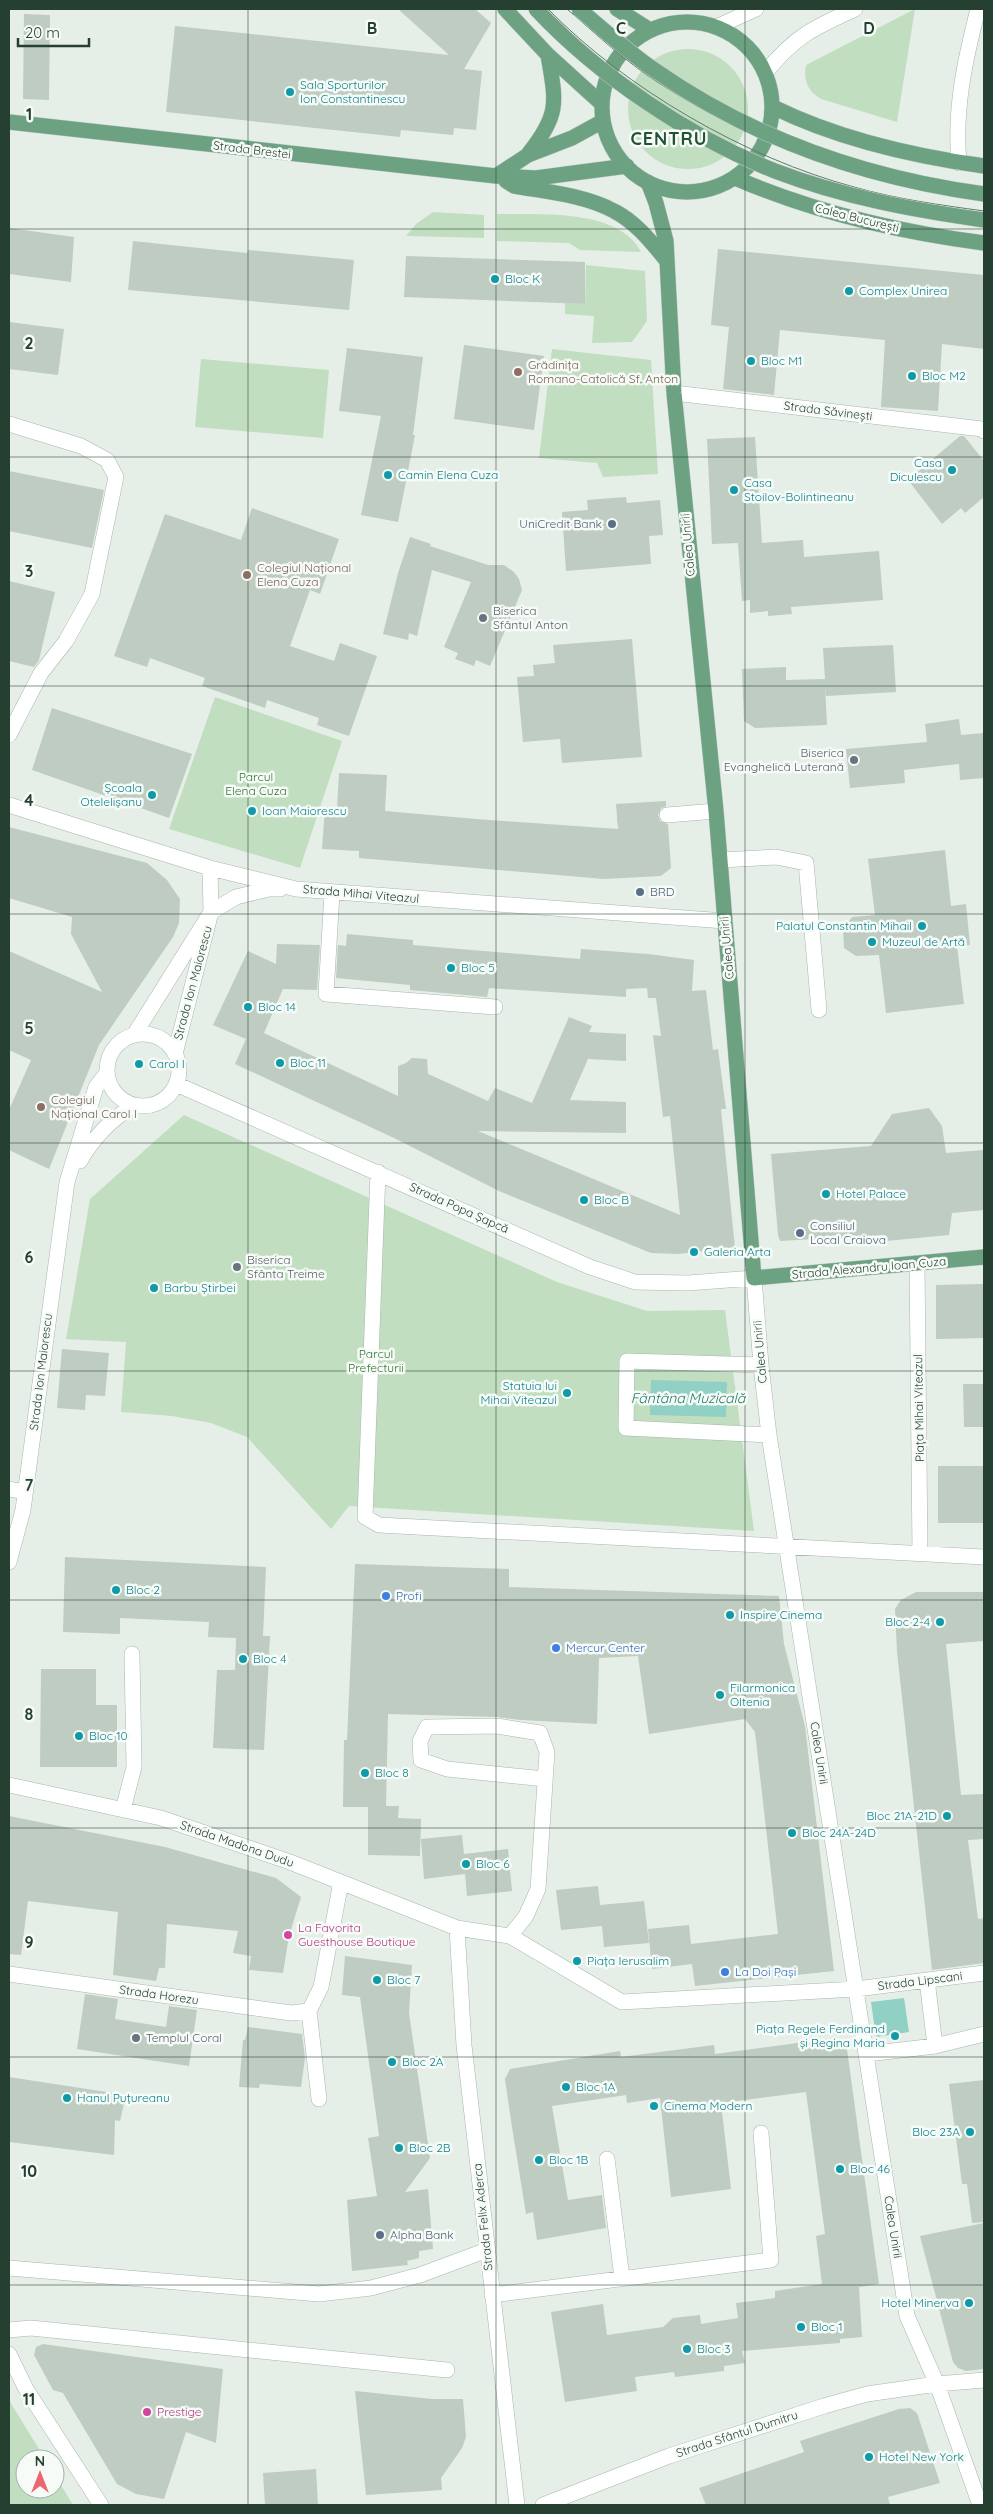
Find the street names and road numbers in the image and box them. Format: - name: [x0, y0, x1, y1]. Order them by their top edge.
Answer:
- street label: Strada Brestei: [212, 137, 292, 162]
- street label: Calea București: [813, 200, 901, 235]
- street label: Strada Săvinești: [783, 398, 873, 423]
- street label: Calea Unirii: [677, 513, 698, 577]
- street label: Strada Mihai Viteazul: [302, 881, 420, 906]
- street label: Calea Unirii: [716, 916, 737, 980]
- street label: Strada Ion Maiorescu: [170, 924, 215, 1042]
- street label: Strada Popa Șapcă: [407, 1179, 511, 1236]
- street label: Strada Alexandru Ioan Cuza: [791, 1253, 947, 1282]
- street label: Strada Ion Maiorescu: [26, 1313, 55, 1431]
- street label: Calea Unirii: [749, 1320, 770, 1384]
- street label: Piața Mihai Viteazul: [910, 1354, 927, 1462]
- street label: Calea Unirii: [807, 1721, 832, 1785]
- street label: Strada Madona Dudu: [178, 1817, 296, 1870]
- street label: Strada Lipscani: [877, 1968, 963, 1993]
- street label: Strada Horezu: [118, 1982, 200, 2007]
- street label: Strada Felix Aderca: [469, 2163, 496, 2271]
- street label: Calea Unirii: [881, 2195, 906, 2259]
- street label: Strada Sfântul Dumitru: [674, 2407, 800, 2460]

